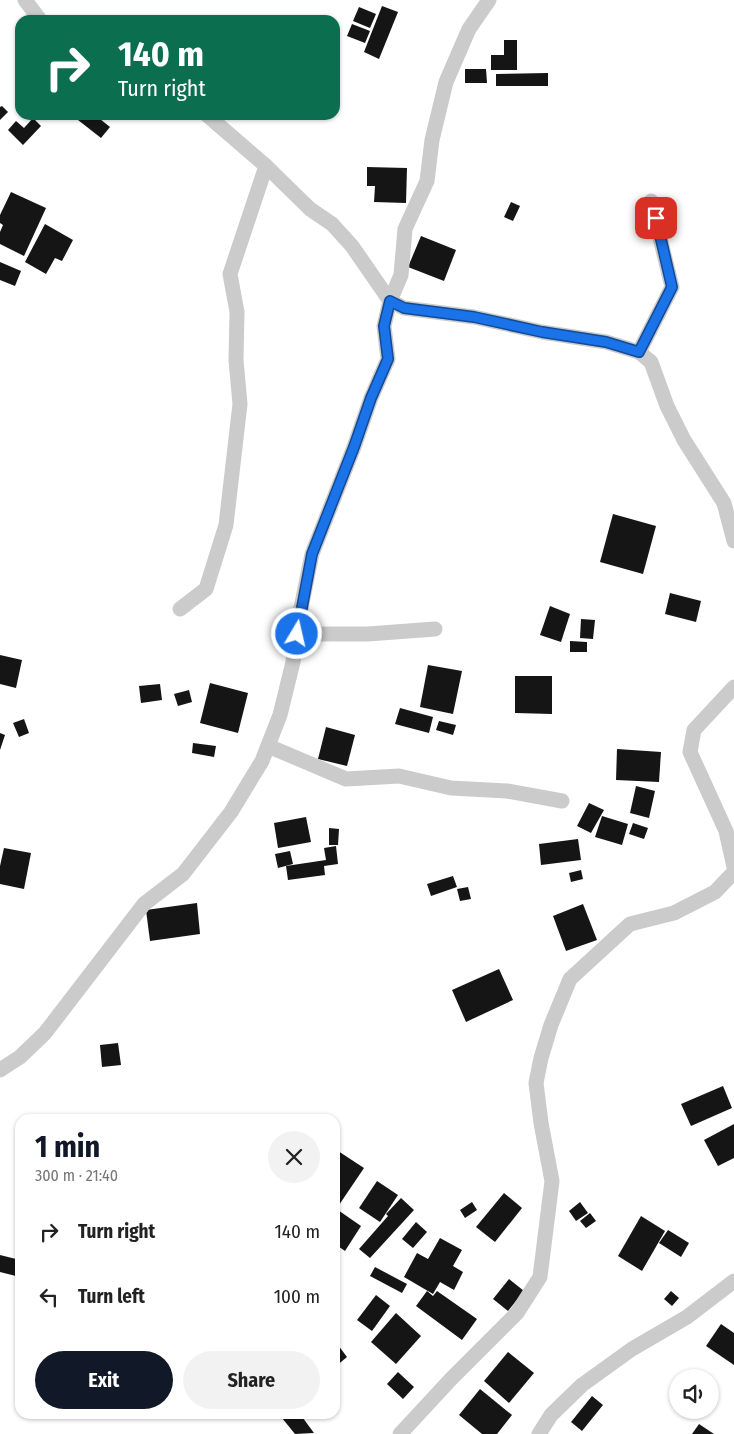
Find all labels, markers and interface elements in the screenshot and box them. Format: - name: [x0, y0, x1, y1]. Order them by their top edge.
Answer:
- text: 140 m: [118, 33, 204, 75]
- icon: right: [35, 35, 100, 100]
- text: Turn right: [118, 75, 206, 102]
- pin: [635, 197, 677, 239]
- icon: arrive: [642, 204, 670, 232]
- position arrow: [270, 607, 322, 659]
- text: 1 min: [35, 1129, 100, 1165]
- button: close: [268, 1131, 320, 1183]
- text: 300 m · 21:40: [35, 1166, 118, 1185]
- icon: right: [35, 1218, 63, 1246]
- text: Turn right: [78, 1220, 155, 1243]
- text: 140 m: [274, 1220, 320, 1243]
- icon: left: [35, 1283, 63, 1311]
- text: Turn left: [78, 1285, 145, 1308]
- text: 100 m: [274, 1285, 320, 1308]
- button: Exit: [35, 1351, 173, 1409]
- button: Share: [183, 1351, 320, 1409]
- map controls: [669, 1369, 719, 1419]
- button: sound: [669, 1369, 719, 1419]

